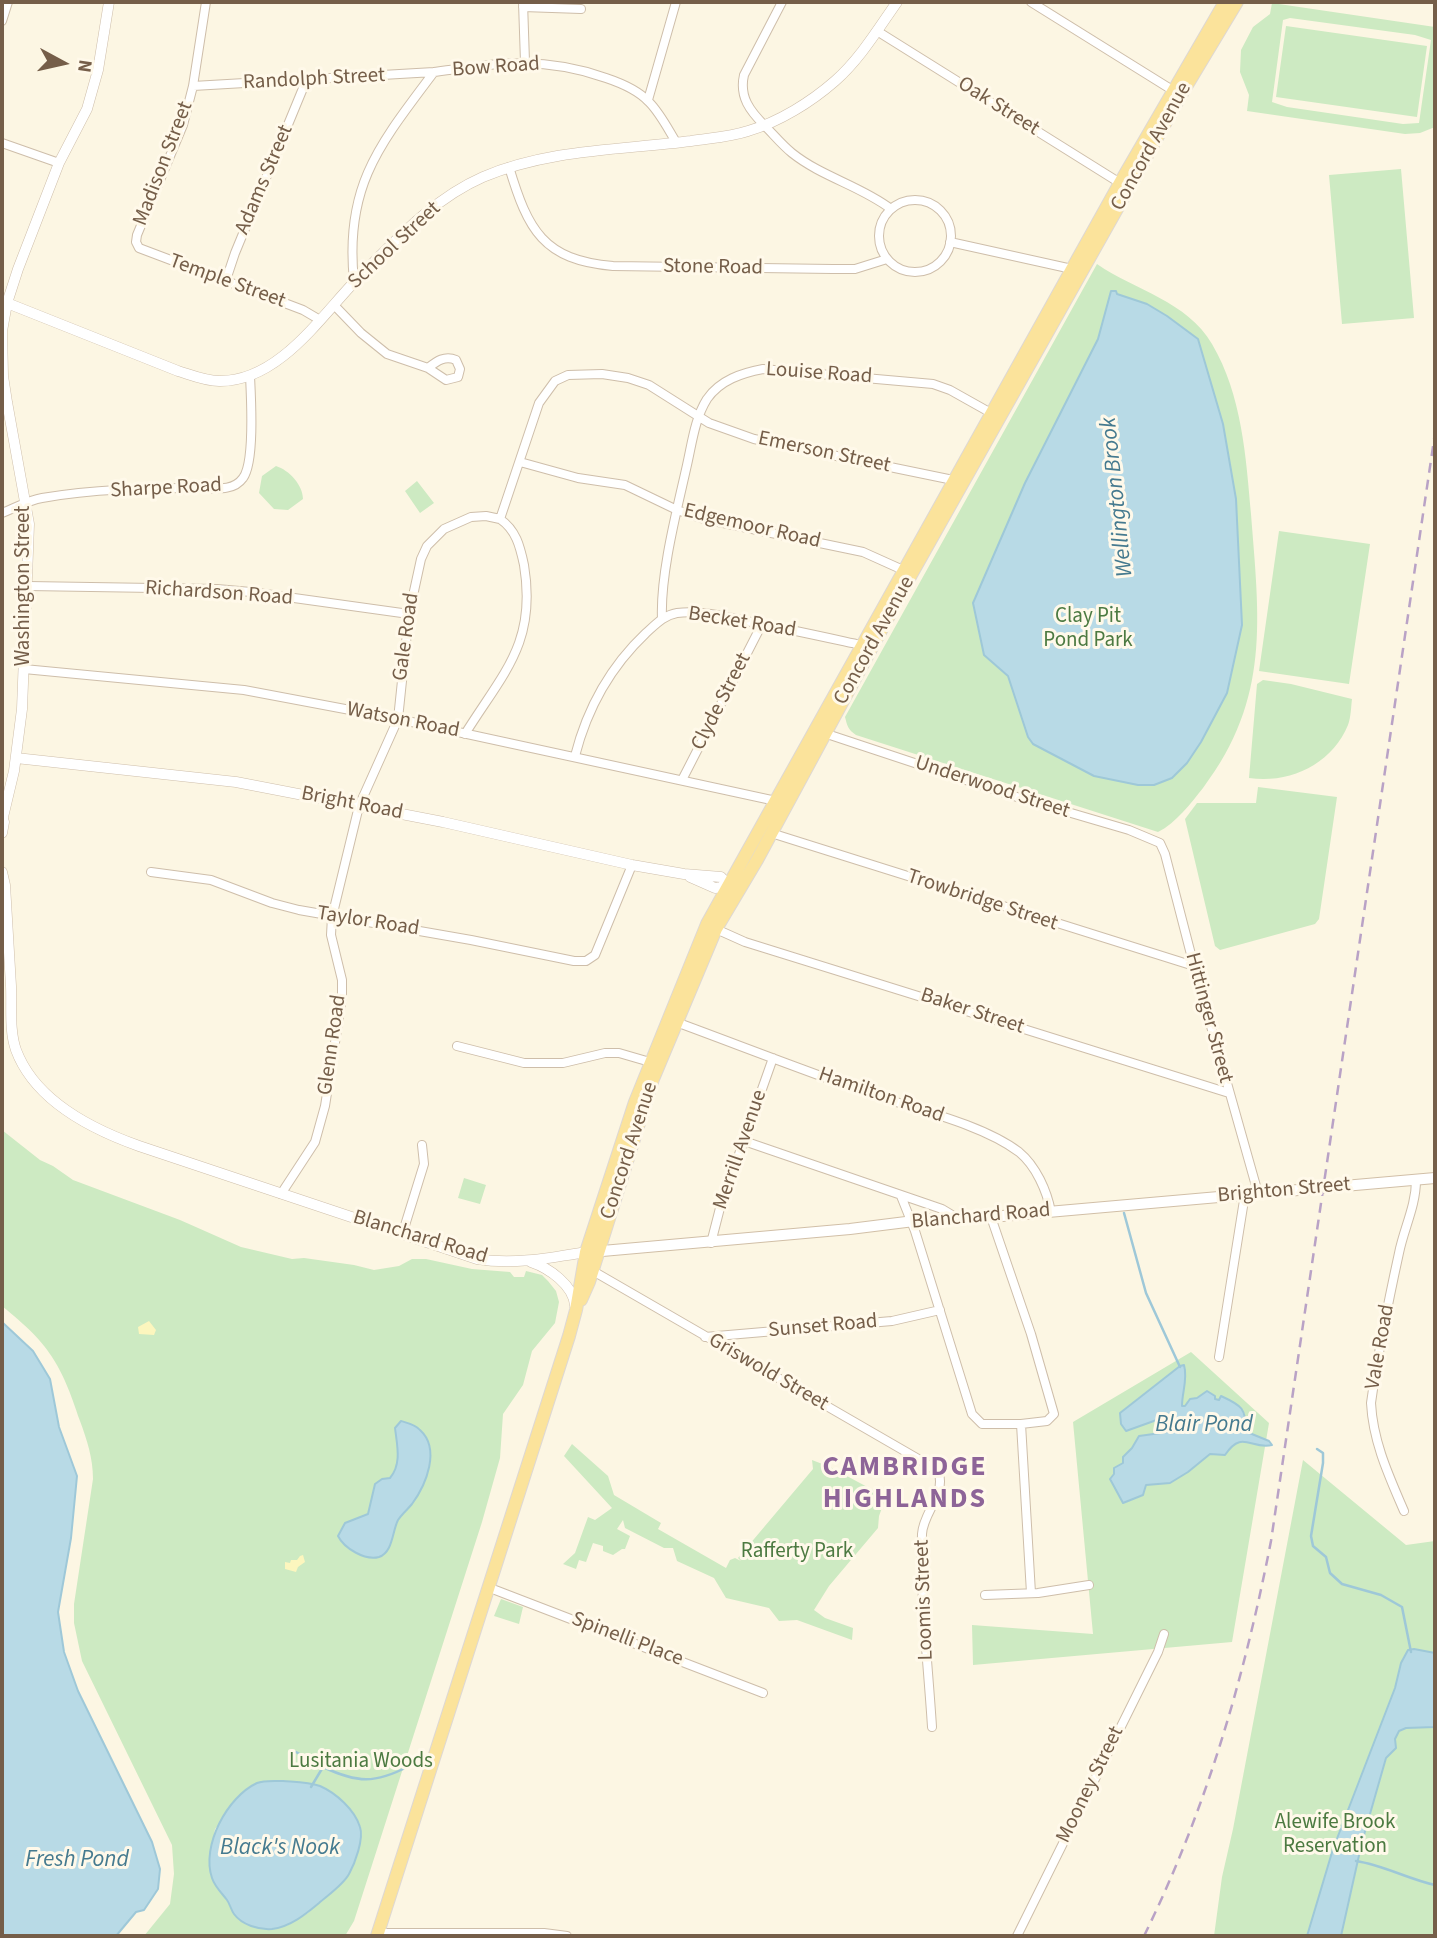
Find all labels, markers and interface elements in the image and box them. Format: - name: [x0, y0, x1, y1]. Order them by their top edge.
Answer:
- north arrow: [28, 28, 98, 98]
- street label: Bow Road: [451, 52, 541, 84]
- text: N: [70, 58, 99, 74]
- street label: Randolph Street: [242, 64, 386, 96]
- street label: Oak Street: [952, 72, 1044, 142]
- street label: Concord Avenue: [1106, 78, 1198, 216]
- street label: Madison Street: [129, 98, 199, 230]
- street label: Adams Street: [231, 121, 299, 239]
- street label: School Street: [344, 197, 446, 295]
- street label: Temple Street: [165, 249, 289, 315]
- street label: Stone Road: [663, 255, 763, 281]
- street label: Louise Road: [765, 358, 873, 390]
- water label: Wellington Brook: [1096, 416, 1140, 578]
- street label: Emerson Street: [756, 427, 892, 479]
- street label: Sharpe Road: [109, 473, 223, 505]
- street label: Edgemoor Road: [681, 499, 823, 555]
- street label: Washington Street: [11, 506, 37, 666]
- street label: Concord Avenue: [829, 572, 921, 710]
- street label: Richardson Road: [144, 576, 294, 612]
- street label: Gale Road: [388, 591, 426, 683]
- street label: Becket Road: [686, 602, 798, 644]
- park label: Clay Pit Pond Park: [1043, 604, 1133, 654]
- street label: Clyde Street: [687, 649, 757, 755]
- street label: Watson Road: [345, 698, 461, 744]
- street label: Underwood Street: [912, 751, 1072, 825]
- street label: Bright Road: [299, 782, 405, 826]
- street label: Trowbridge Street: [903, 865, 1061, 937]
- street label: Taylor Road: [315, 901, 421, 943]
- street label: Hittinger Street: [1178, 950, 1238, 1086]
- street label: Baker Street: [917, 983, 1027, 1041]
- street label: Glenn Road: [313, 993, 353, 1097]
- street label: Hamilton Road: [815, 1063, 947, 1129]
- street label: Concord Avenue: [596, 1079, 664, 1223]
- street label: Merrill Avenue: [709, 1087, 773, 1213]
- street label: Brighton Street: [1217, 1173, 1351, 1209]
- street label: Blanchard Road: [910, 1198, 1052, 1236]
- street label: Blanchard Road: [350, 1206, 490, 1270]
- street label: Vale Road: [1361, 1302, 1401, 1392]
- street label: Sunset Road: [767, 1310, 879, 1344]
- street label: Griswold Street: [703, 1328, 833, 1418]
- water label: Blair Pond: [1155, 1412, 1253, 1440]
- district label: CAMBRIDGE HIGHLANDS: [824, 1452, 986, 1518]
- park label: Rafferty Park: [741, 1539, 853, 1565]
- street label: Loomis Street: [910, 1539, 940, 1661]
- street label: Spinelli Place: [568, 1607, 686, 1673]
- street label: Mooney Street: [1052, 1723, 1130, 1847]
- park label: Lusitania Woods: [289, 1749, 433, 1775]
- park label: Alewife Brook Reservation: [1275, 1810, 1395, 1860]
- water label: Black's Nook: [220, 1835, 340, 1863]
- water label: Fresh Pond: [25, 1847, 129, 1875]

